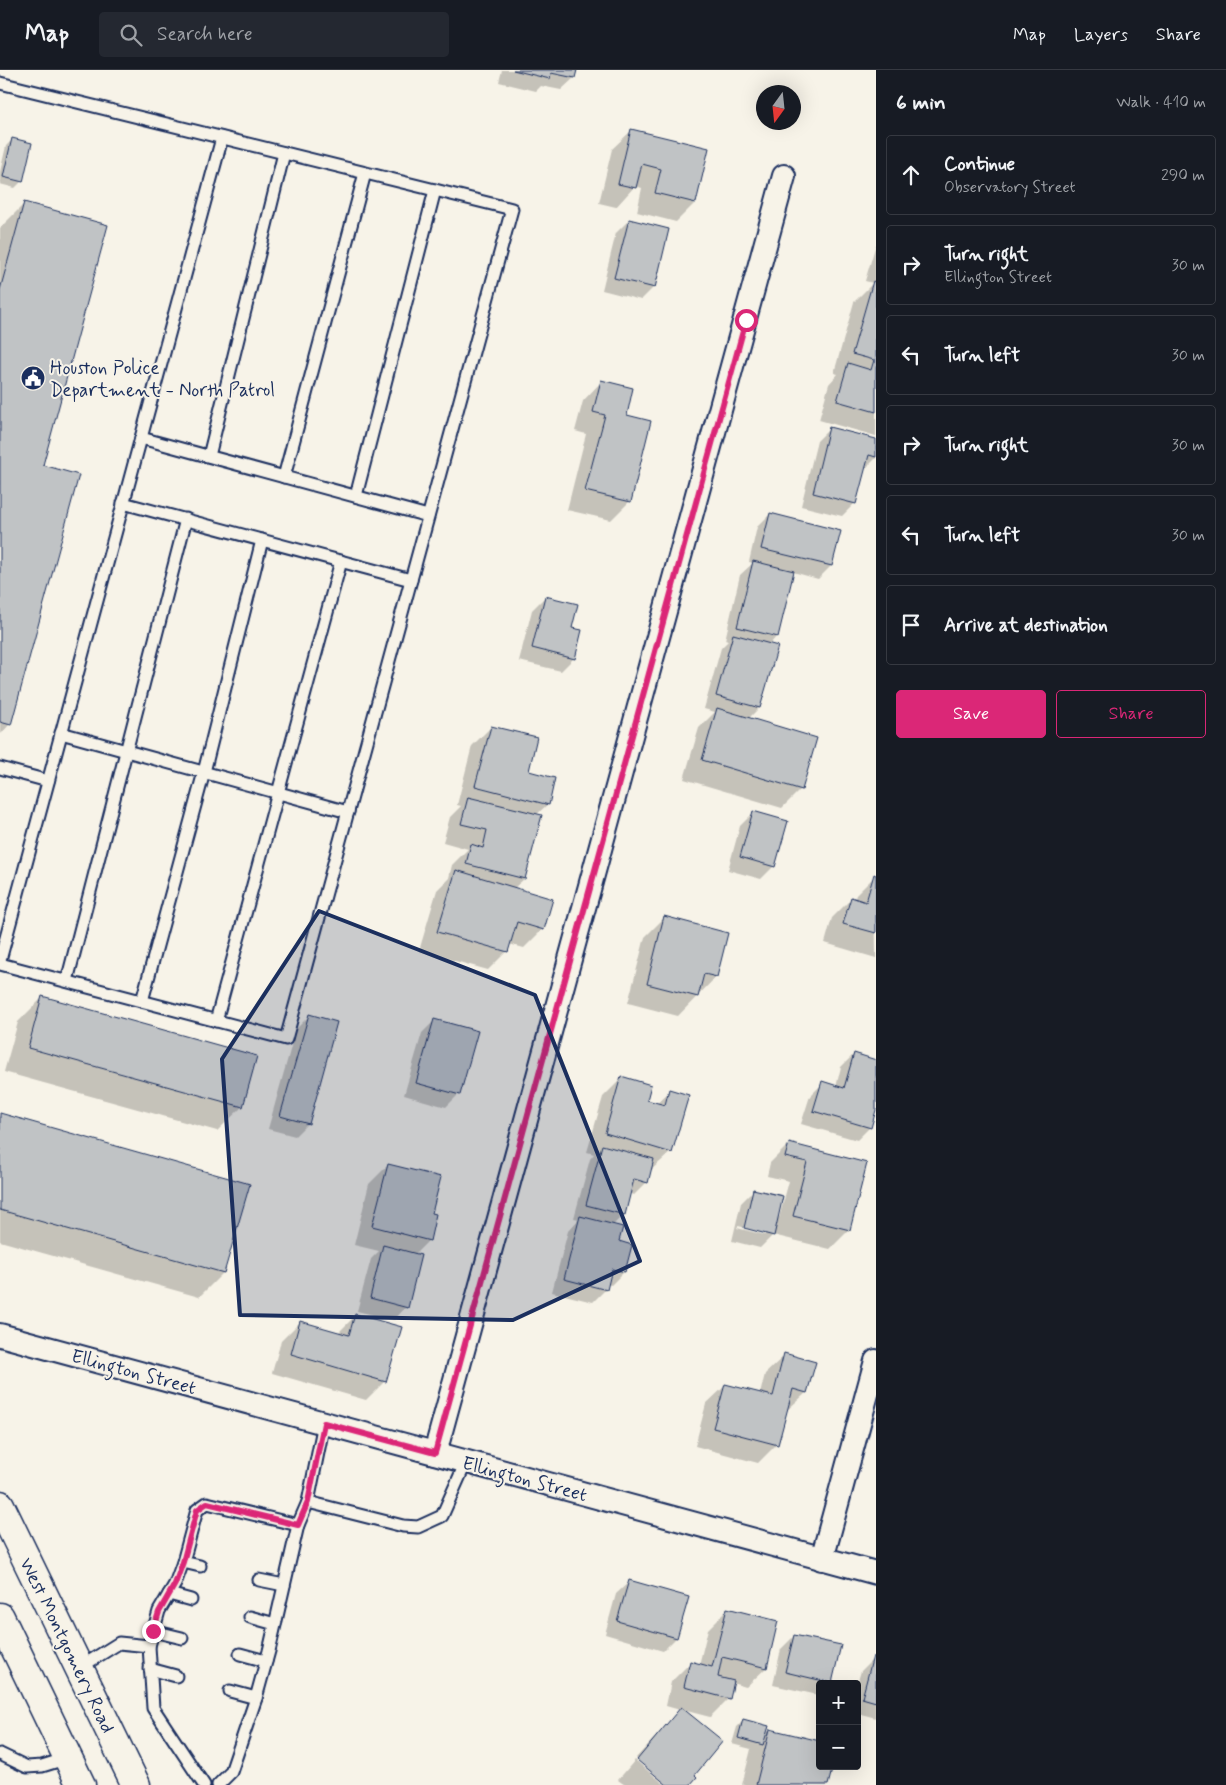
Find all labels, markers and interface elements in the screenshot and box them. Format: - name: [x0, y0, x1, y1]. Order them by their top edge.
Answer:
- search box: [99, 12, 449, 57]
- text: Map: [25, 19, 69, 50]
- icon: search: [117, 21, 145, 49]
- text: Search here: [157, 22, 253, 47]
- text: Map: [1013, 23, 1046, 47]
- text: Layers: [1074, 23, 1128, 47]
- text: Share: [1156, 23, 1201, 47]
- north arrow: [756, 85, 801, 130]
- text: 6 min: [896, 89, 946, 117]
- text: Walk · 410 m: [1116, 92, 1206, 113]
- text: Continue: [944, 152, 1015, 177]
- icon: ahead: [897, 161, 925, 189]
- text: 290 m: [1161, 165, 1205, 186]
- text: Observatory Street: [944, 177, 1076, 198]
- text: Turn right: [944, 242, 1028, 267]
- icon: right: [897, 251, 925, 279]
- text: 30 m: [1172, 255, 1205, 276]
- text: Ellington Street: [944, 267, 1052, 288]
- route start: [735, 309, 758, 332]
- icon: left: [897, 341, 925, 369]
- text: Turn left: [944, 343, 1020, 368]
- text: 30 m: [1172, 345, 1205, 366]
- place label: Houston Police Department - North Patrol: [50, 356, 275, 403]
- public building icon: Houston Police Department - North Patrol: [20, 365, 46, 391]
- icon: right: [897, 431, 925, 459]
- text: Turn right: [944, 433, 1028, 458]
- text: 30 m: [1172, 435, 1205, 456]
- icon: left: [897, 521, 925, 549]
- text: Turn left: [944, 523, 1020, 548]
- text: 30 m: [1172, 525, 1205, 546]
- icon: arrive: [897, 611, 925, 639]
- text: Arrive at destination: [944, 613, 1108, 638]
- button: Save: [896, 690, 1046, 738]
- button: Share: [1056, 690, 1206, 738]
- street label: Ellington Street: [68, 1344, 199, 1404]
- street label: Ellington Street: [459, 1451, 590, 1511]
- street label: West Montgomery Road: [12, 1554, 120, 1738]
- route end: [142, 1620, 165, 1643]
- map controls: [816, 1680, 861, 1770]
- button: +: [816, 1680, 861, 1725]
- button: −: [816, 1725, 861, 1770]

